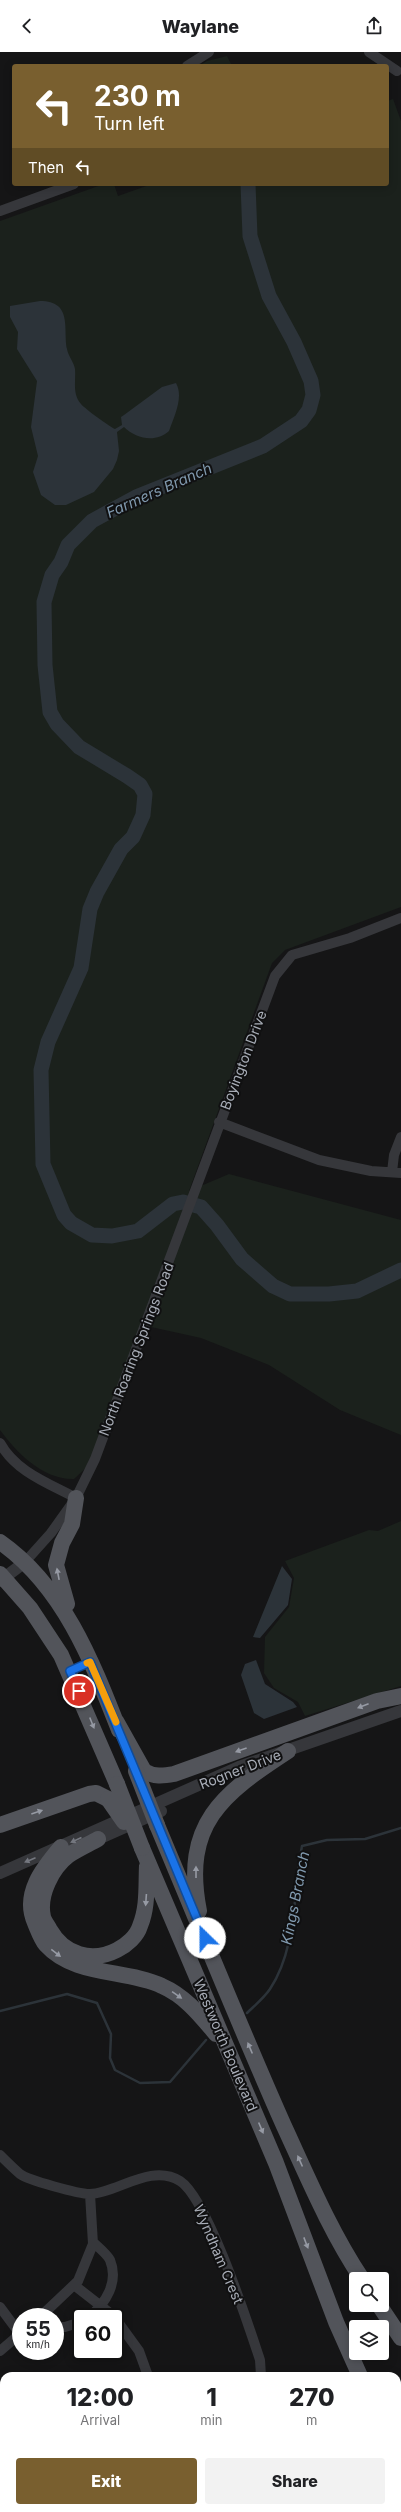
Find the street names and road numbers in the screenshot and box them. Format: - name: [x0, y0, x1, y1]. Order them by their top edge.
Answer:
- street label: Boyington Drive: [216, 1008, 270, 1112]
- street label: North Roaring Springs Road: [95, 1260, 177, 1438]
- street label: Rogner Drive: [197, 1746, 283, 1792]
- street label: Westworth Boulevard: [190, 1976, 262, 2114]
- street label: Wyndham Crest: [190, 2202, 248, 2307]

